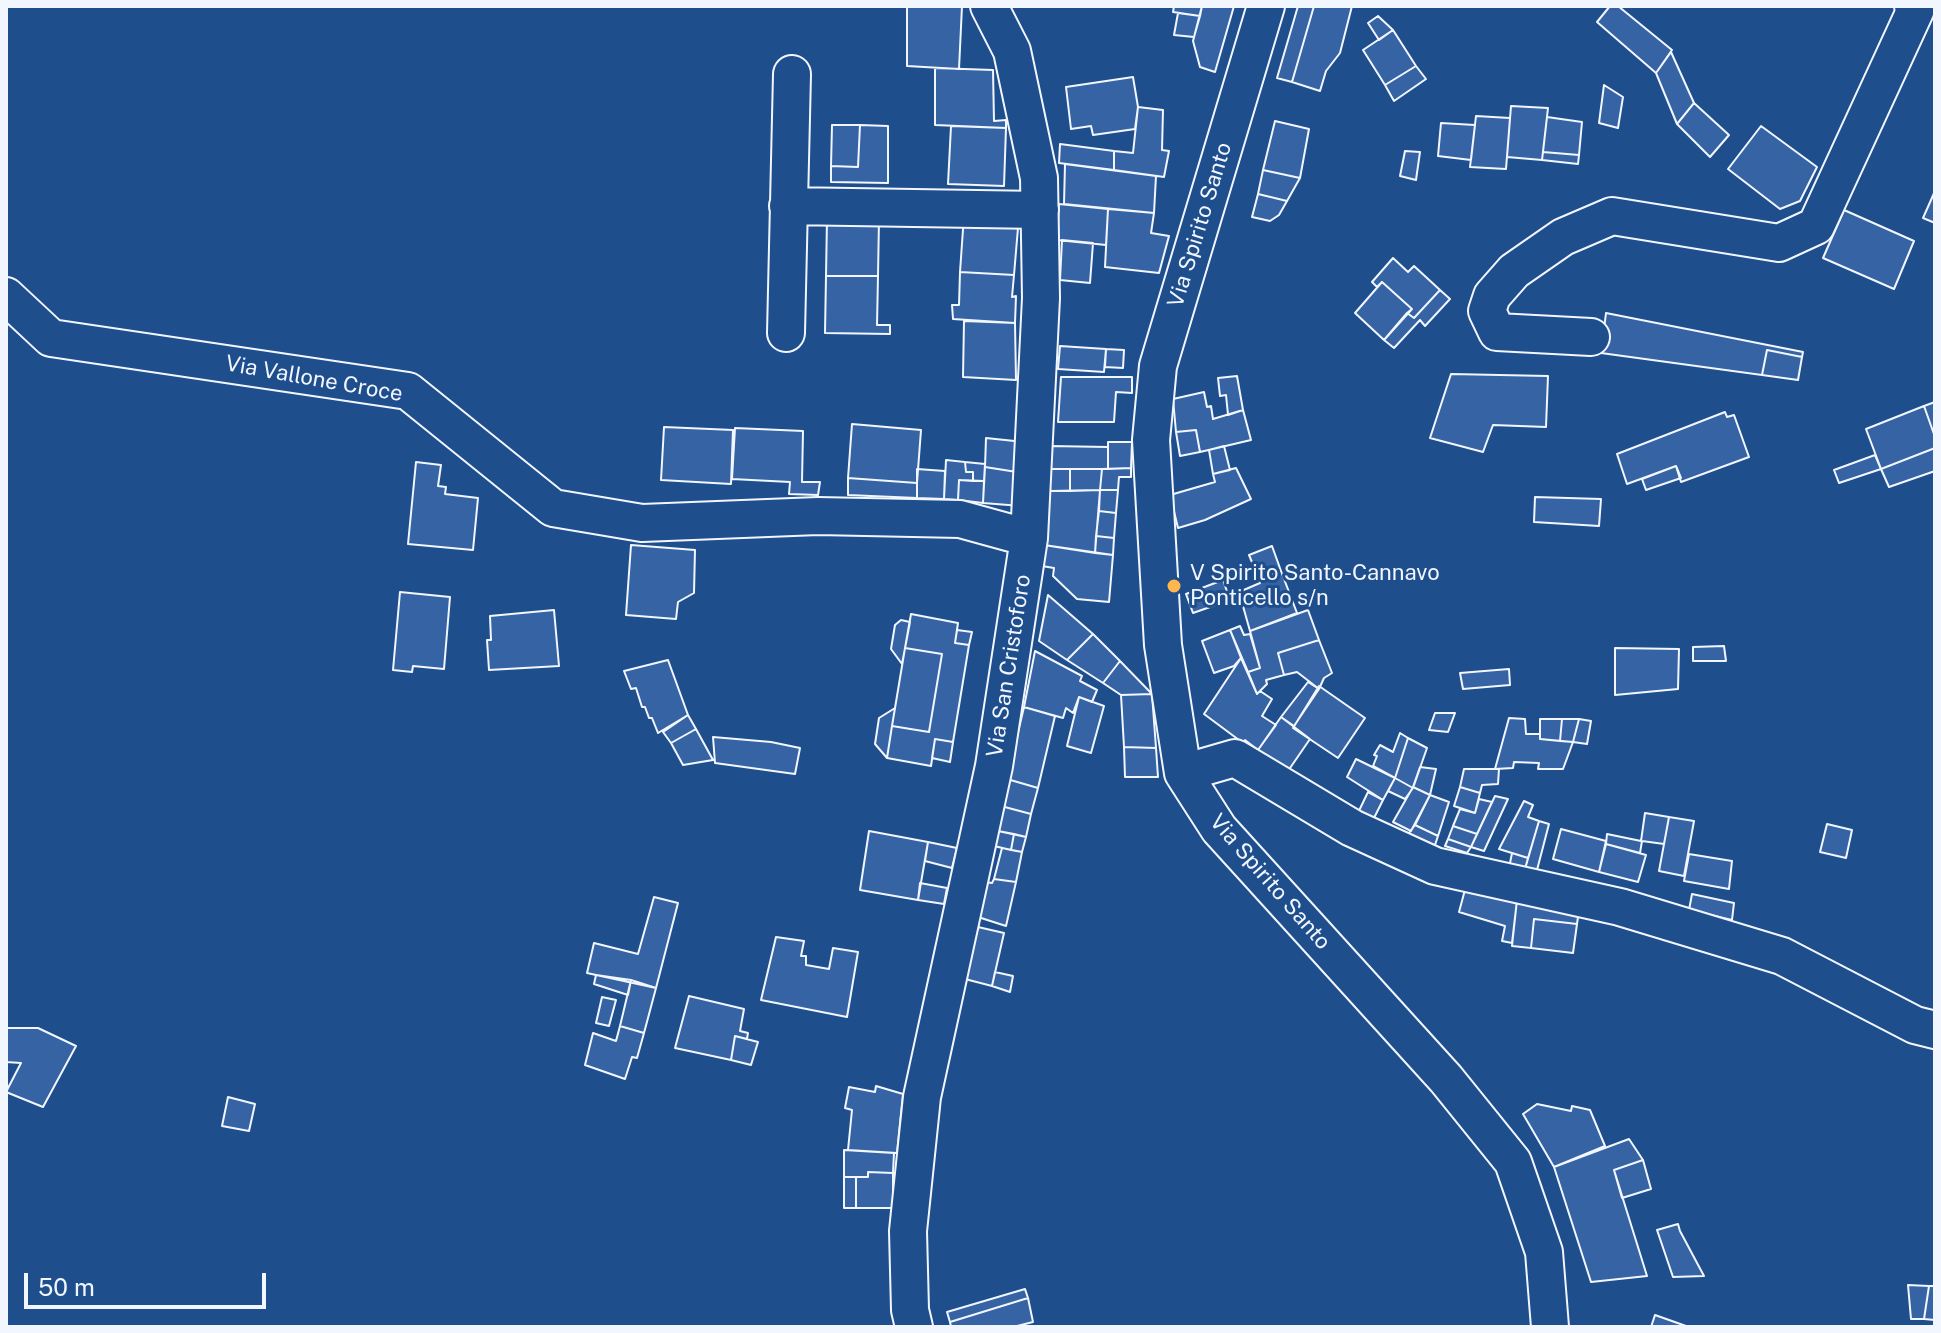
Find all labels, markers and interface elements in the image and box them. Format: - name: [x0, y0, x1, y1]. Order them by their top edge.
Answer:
- street label: Via Spirito Santo: [1162, 139, 1238, 311]
- street label: Via Vallone Croce: [223, 350, 405, 408]
- place label: V Spirito Santo-Cannavo Ponticello s/n: [1190, 560, 1440, 612]
- street label: Via San Cristoforo: [982, 573, 1036, 759]
- marker: V Spirito Santo-Cannavo Ponticello s/n: [1165, 577, 1183, 595]
- street label: Via Spirito Santo: [1204, 809, 1336, 955]
- scale bar: [28, 1257, 270, 1307]
- text: 50 m: [38, 1273, 95, 1301]

